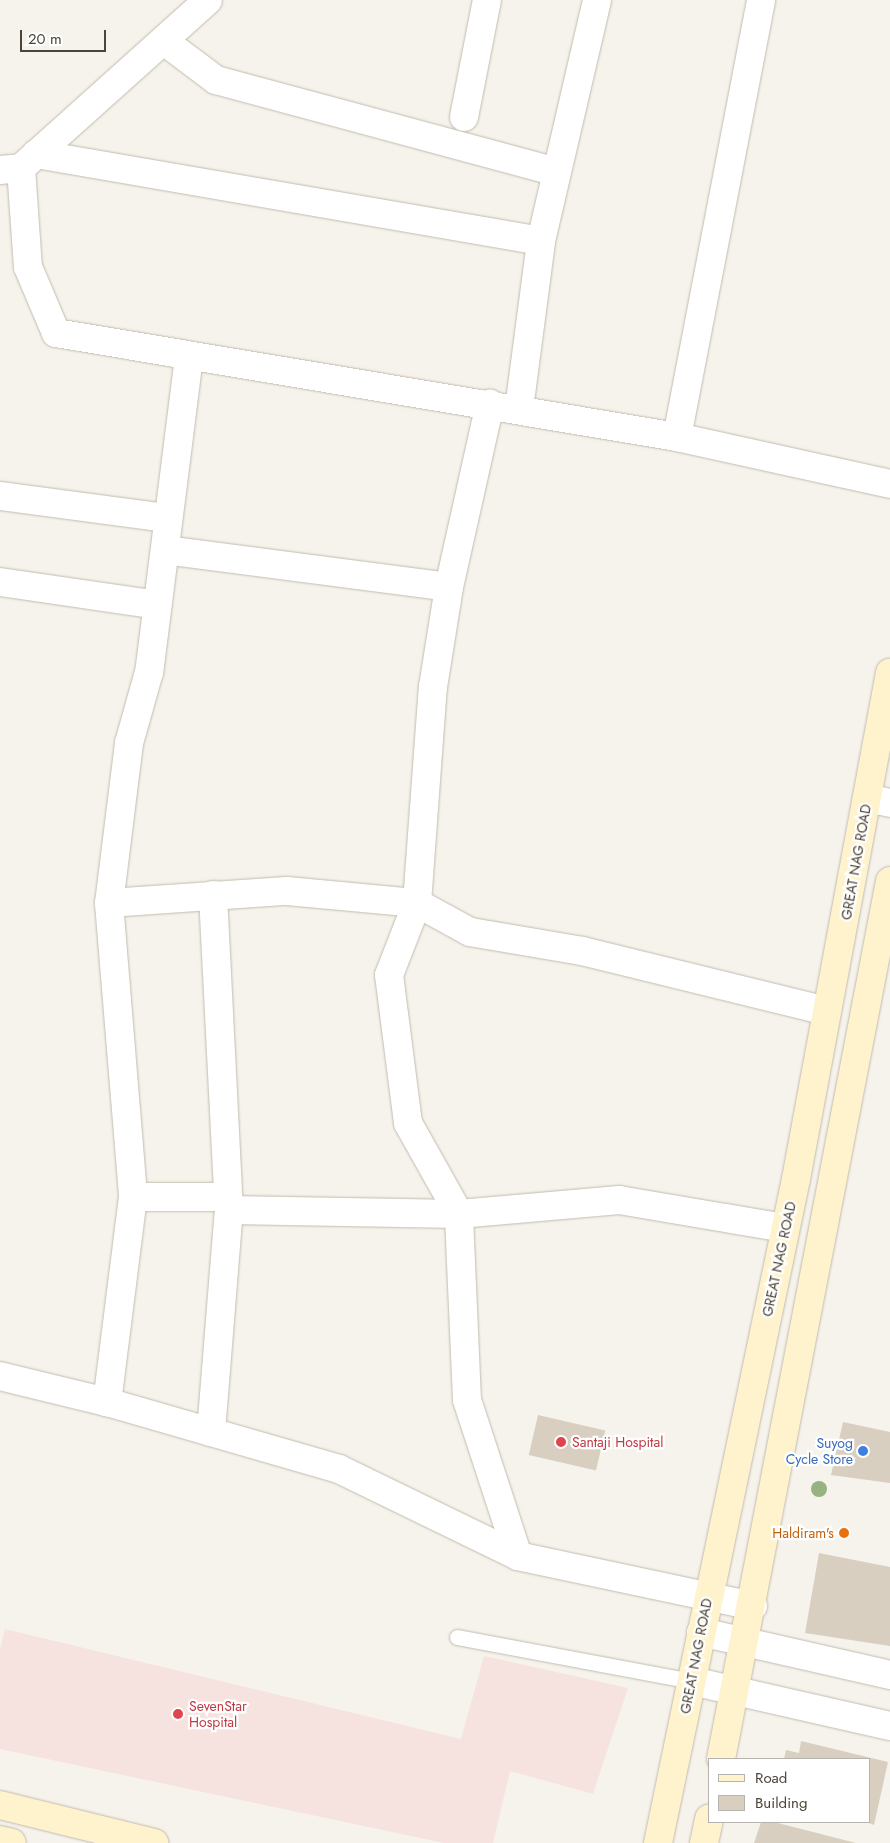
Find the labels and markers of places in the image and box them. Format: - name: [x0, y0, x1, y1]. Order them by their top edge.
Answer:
- place label: Santaji Hospital: [572, 1434, 663, 1450]
- marker: Santaji Hospital: [554, 1435, 568, 1449]
- place label: Suyog Cycle Store: [786, 1435, 853, 1468]
- marker: Suyog Cycle Store: [857, 1445, 869, 1457]
- place label: Haldiram's: [772, 1525, 834, 1541]
- marker: Haldiram's: [838, 1527, 850, 1539]
- place label: SevenStar Hospital: [189, 1698, 247, 1730]
- marker: SevenStar Hospital: [171, 1707, 185, 1721]

